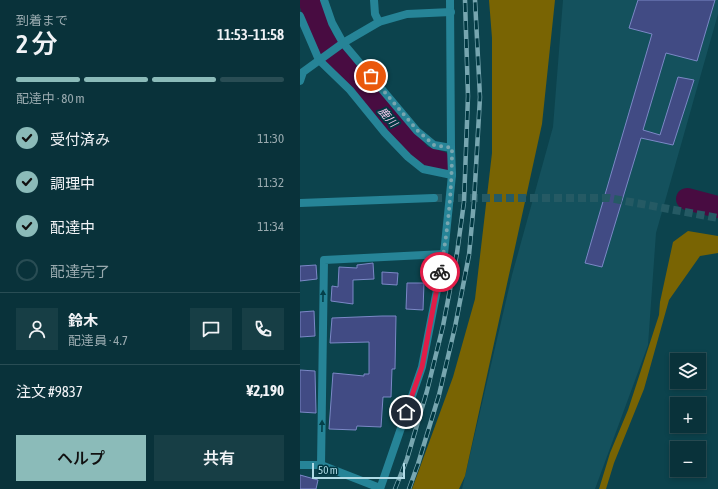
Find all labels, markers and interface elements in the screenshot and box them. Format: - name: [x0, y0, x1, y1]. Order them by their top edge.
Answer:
- text: 到着まで: [16, 13, 68, 28]
- text: 11:53–11:58: [217, 26, 284, 43]
- text: 2 分: [16, 29, 58, 59]
- pin: [354, 59, 388, 93]
- icon: bag: [360, 65, 382, 87]
- text: 配達中 · 80 m: [16, 91, 85, 106]
- water label: 鹿川: [376, 105, 400, 130]
- icon: check: [16, 127, 38, 149]
- text: 受付済み: [50, 131, 110, 148]
- text: 11:30: [257, 131, 284, 146]
- icon: check: [16, 171, 38, 193]
- text: 調理中: [50, 175, 95, 192]
- text: 11:32: [257, 175, 284, 190]
- icon: check: [16, 215, 38, 237]
- text: 配達中: [50, 219, 95, 236]
- text: 11:34: [257, 219, 284, 234]
- courier: [420, 252, 460, 292]
- icon: bike: [429, 261, 451, 283]
- text: 配達完了: [50, 263, 110, 280]
- one-way arrow: [320, 289, 326, 302]
- button: person: [16, 308, 58, 350]
- button: chat: [190, 308, 232, 350]
- button: phone: [242, 308, 284, 350]
- text: 鈴木: [68, 312, 98, 329]
- text: 配達員 · 4.7: [68, 333, 128, 348]
- map controls: [670, 353, 706, 477]
- button: layers: [670, 353, 706, 389]
- text: ¥2,190: [246, 382, 284, 399]
- text: 注文 #9837: [16, 383, 83, 400]
- pin: [389, 395, 423, 429]
- button: +: [670, 397, 706, 433]
- icon: home: [395, 401, 417, 423]
- one-way arrow: [319, 419, 325, 432]
- button: ヘルプ: [16, 435, 146, 481]
- button: 共有: [154, 435, 284, 481]
- button: −: [670, 441, 706, 477]
- scale bar: [312, 461, 405, 480]
- text: 50 m: [318, 464, 338, 476]

